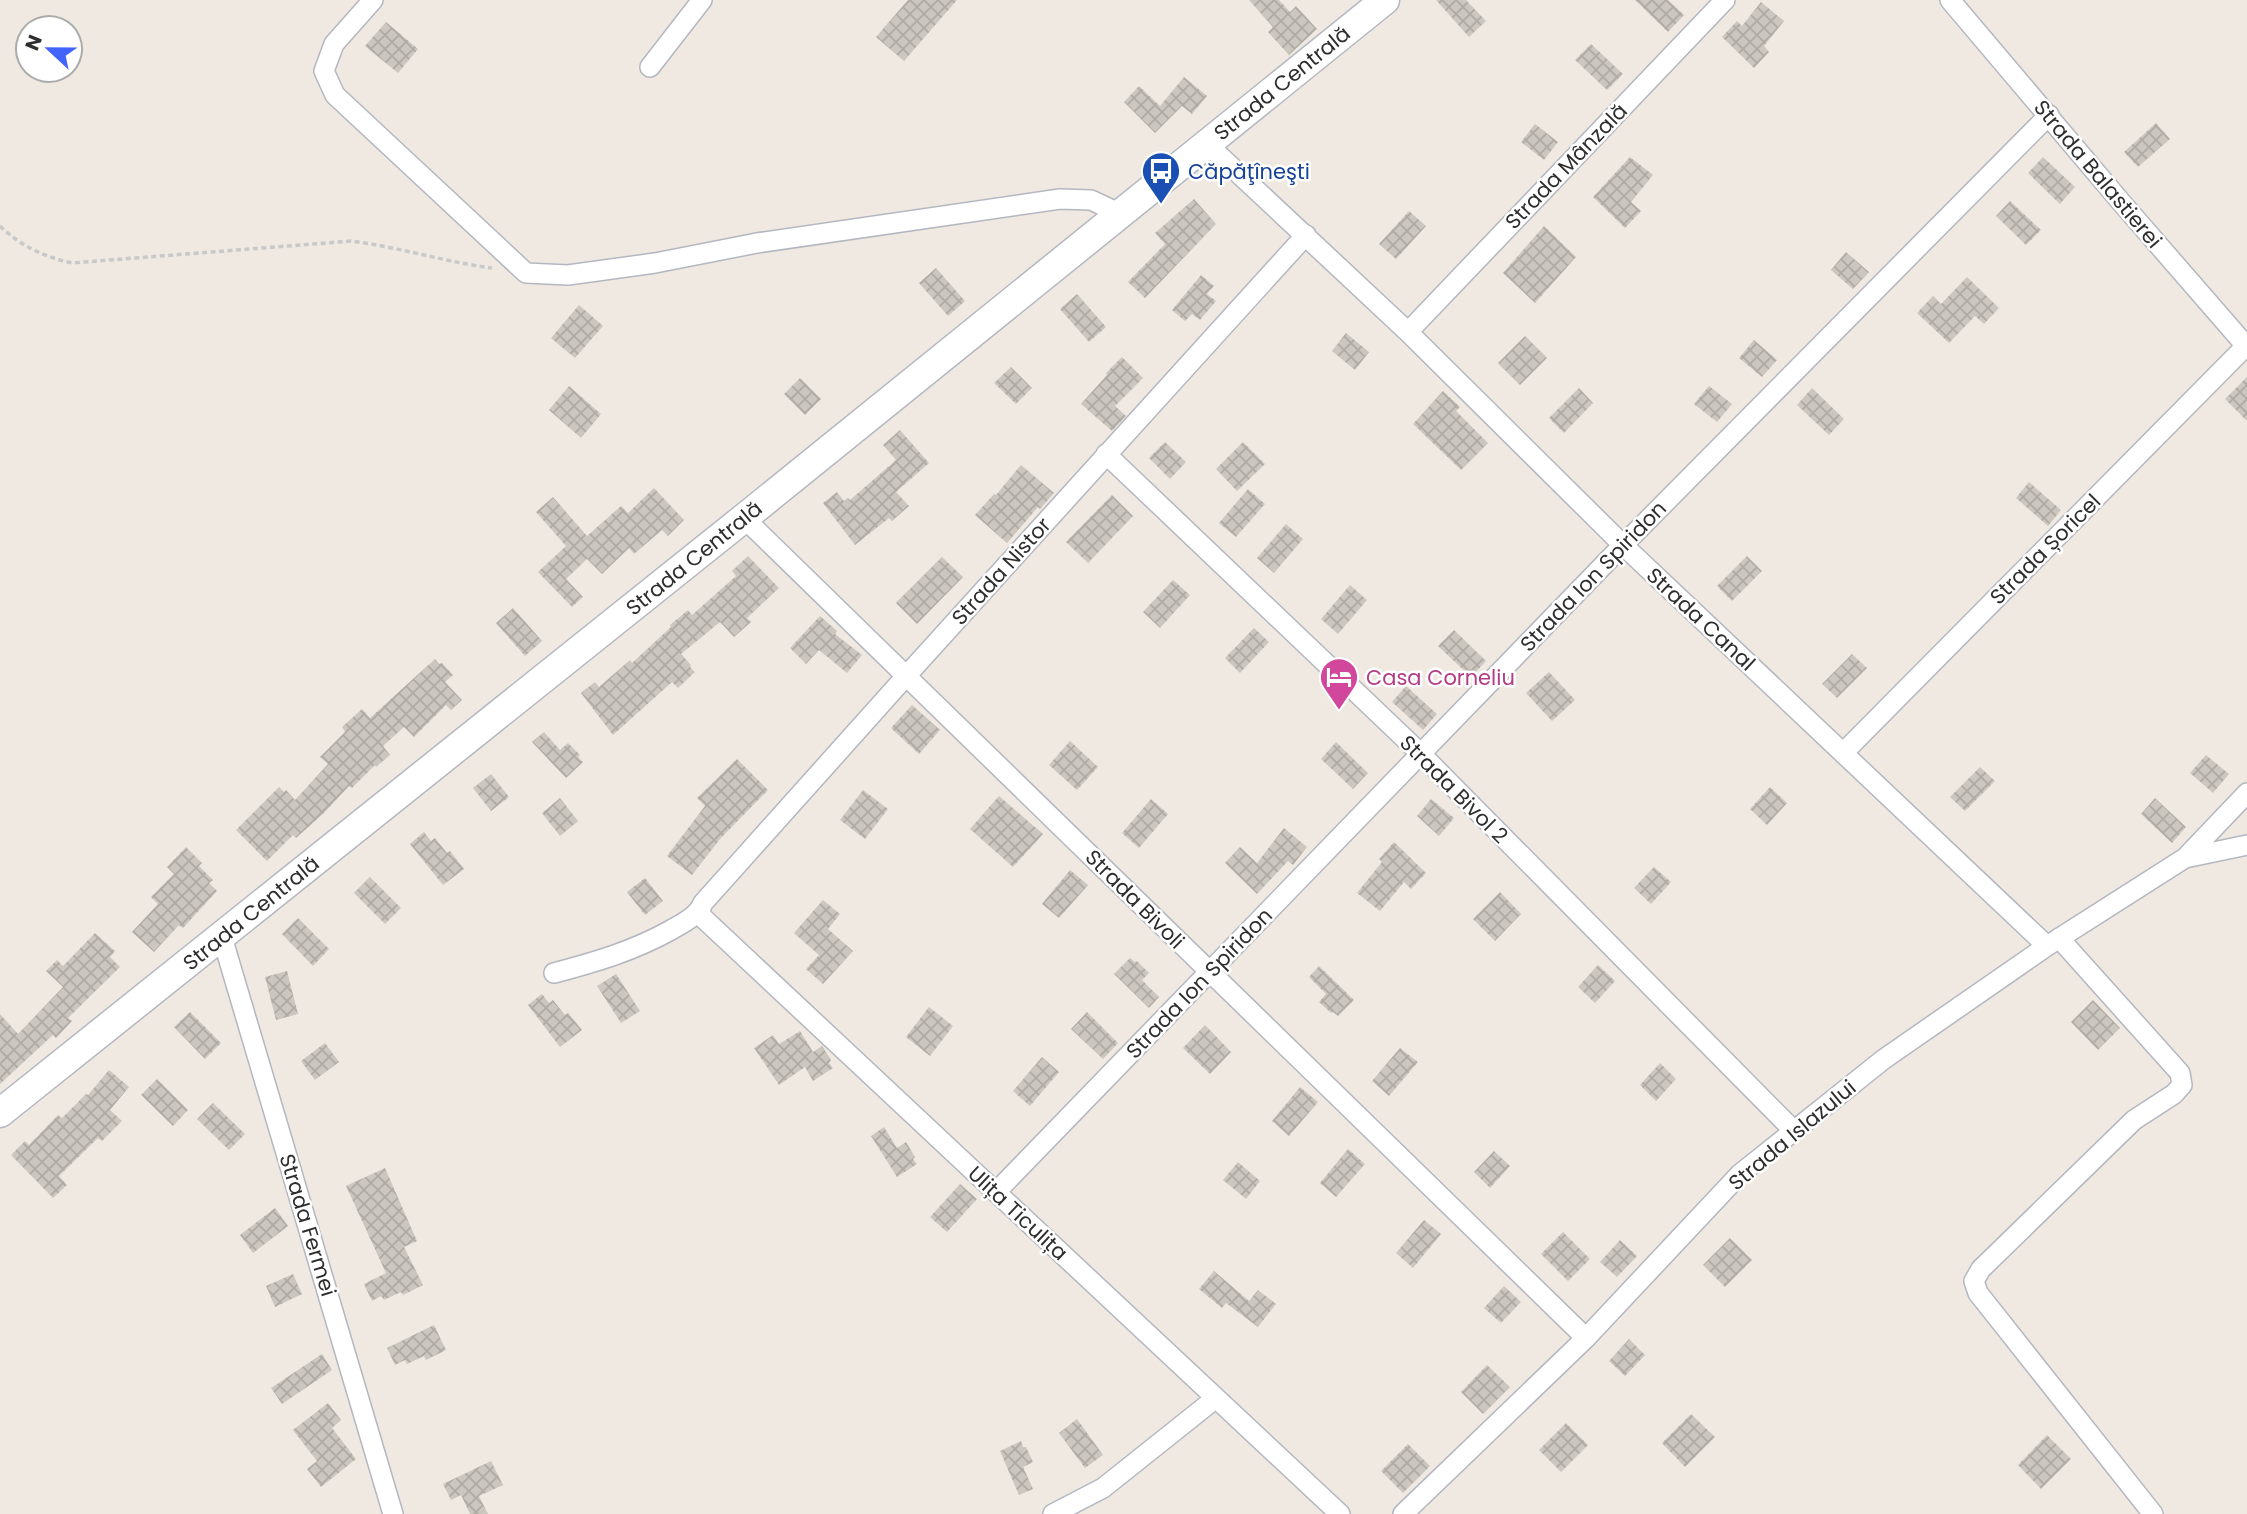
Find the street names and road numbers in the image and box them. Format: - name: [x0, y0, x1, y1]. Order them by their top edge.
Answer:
- street label: Strada Centrală: [1208, 19, 1356, 147]
- street label: Strada Balastierei: [2027, 94, 2169, 254]
- street label: Strada Mânzală: [1498, 97, 1634, 235]
- street label: Strada Șoricel: [1983, 487, 2107, 611]
- street label: Strada Centrală: [620, 494, 768, 622]
- street label: Strada Ion Spiridon: [1513, 494, 1673, 658]
- street label: Strada Nistor: [945, 511, 1057, 631]
- street label: Strada Canal: [1640, 561, 1762, 677]
- street label: Strada Bivol 2: [1394, 729, 1514, 849]
- street label: Strada Bivoli: [1079, 843, 1191, 955]
- street label: Strada Centrală: [177, 849, 325, 977]
- street label: Strada Ion Spiridon: [1119, 901, 1279, 1065]
- street label: Strada Islazului: [1722, 1073, 1862, 1197]
- street label: Strada Fermei: [273, 1150, 343, 1300]
- street label: Ulița Ticulița: [962, 1159, 1074, 1267]

